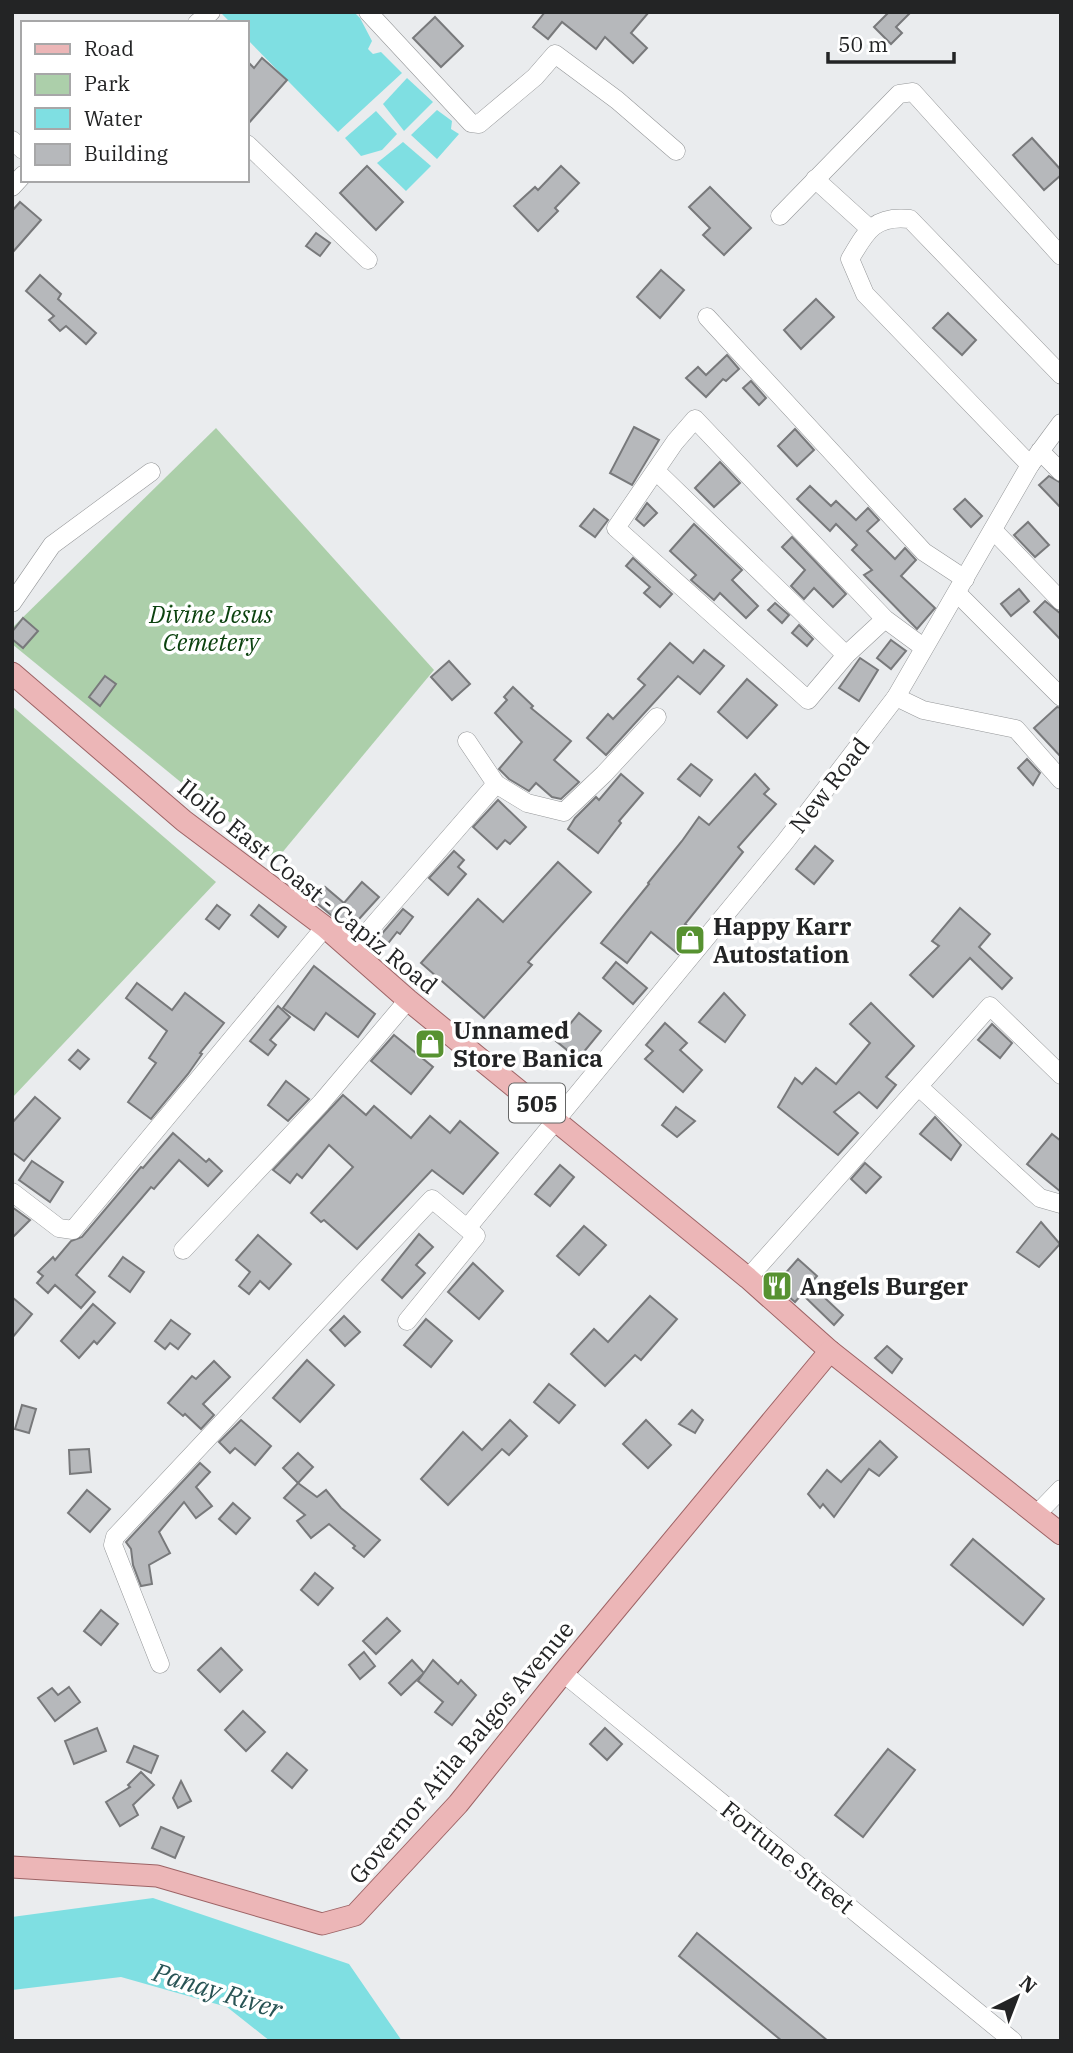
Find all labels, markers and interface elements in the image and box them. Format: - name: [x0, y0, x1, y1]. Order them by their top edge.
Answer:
- legend: [21, 21, 248, 182]
- scale bar: [828, 21, 954, 65]
- text: 50 m: [838, 30, 888, 58]
- text: Road: [84, 34, 134, 62]
- text: Park: [84, 69, 131, 97]
- text: Water: [84, 104, 143, 132]
- text: Building: [84, 139, 169, 167]
- park label: Divine Jesus Cemetery: [148, 598, 273, 658]
- street label: New Road: [782, 731, 876, 839]
- street label: Iloilo East Coast - Capiz Road: [171, 771, 445, 1001]
- place label: Happy Karr Autostation: [713, 910, 851, 970]
- shop icon: Happy Karr Autostation: [673, 923, 707, 957]
- place label: Unnamed Store Banica: [453, 1014, 603, 1074]
- shop icon: Unnamed Store Banica: [413, 1027, 447, 1061]
- road number: 505: [509, 1084, 565, 1122]
- restaurant icon: Angels Burger: [760, 1269, 794, 1303]
- place label: Angels Burger: [800, 1270, 968, 1302]
- street label: Governor Atila Balgos Avenue: [341, 1614, 581, 1890]
- street label: Fortune Street: [715, 1793, 861, 1921]
- water label: Panay River: [148, 1954, 287, 2026]
- north arrow: [982, 1962, 1052, 2032]
- text: N: [1015, 1970, 1042, 1998]

